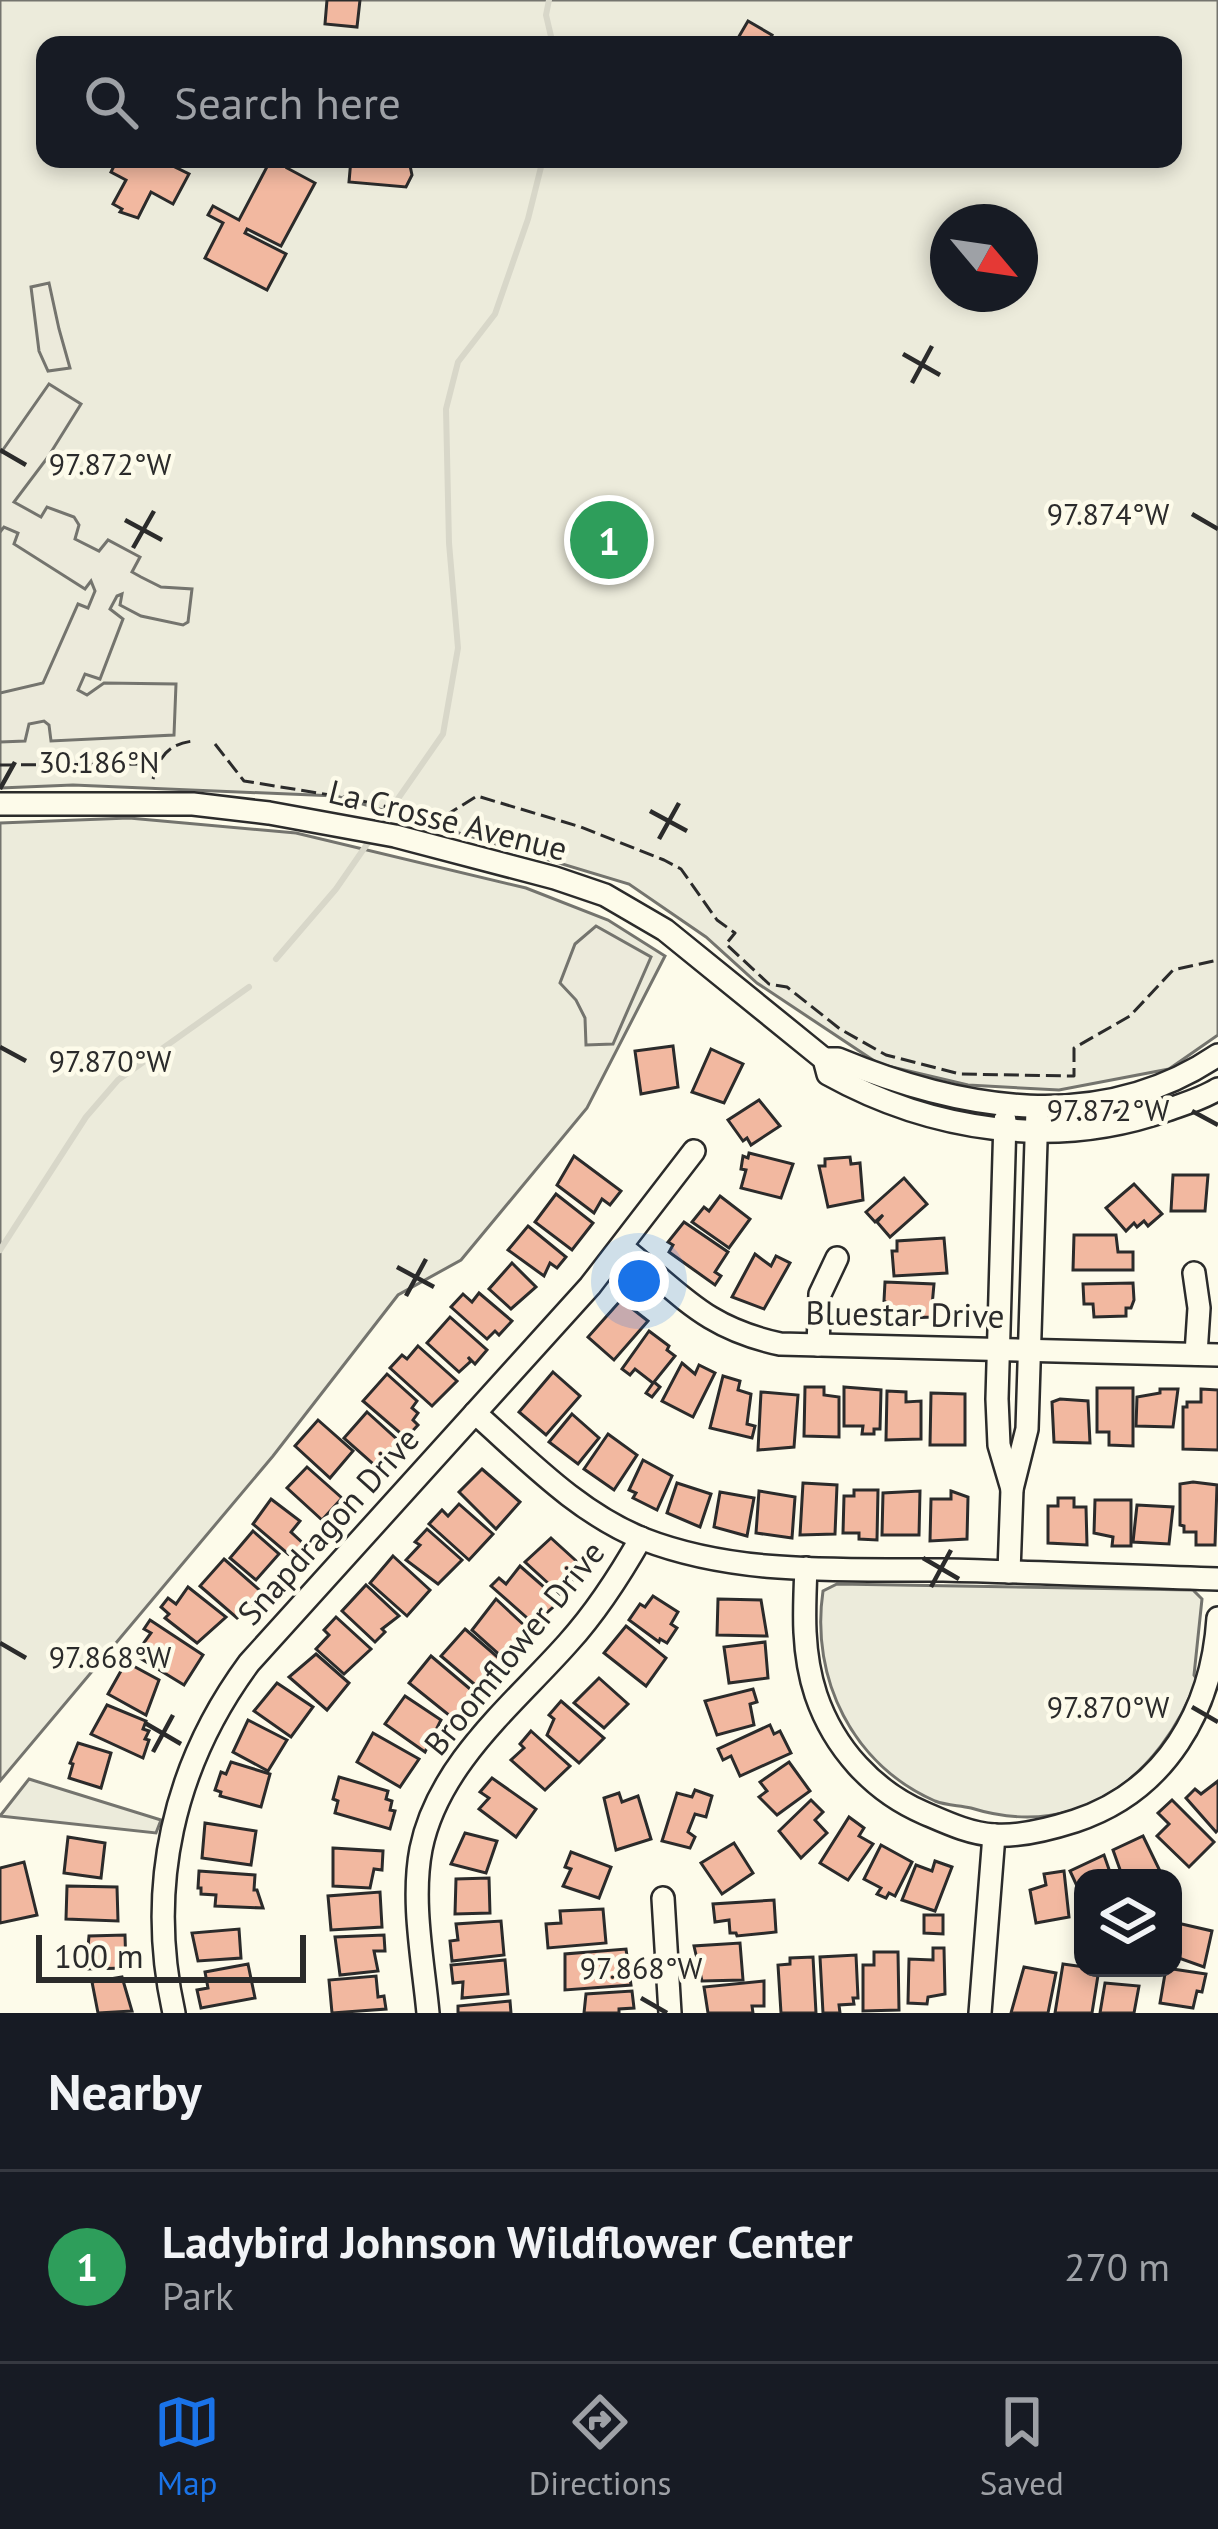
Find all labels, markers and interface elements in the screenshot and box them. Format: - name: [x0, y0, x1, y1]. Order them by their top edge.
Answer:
- search box: [36, 36, 1182, 168]
- icon: search: [78, 69, 144, 135]
- text: Search here: [174, 73, 401, 131]
- north arrow: [930, 204, 1038, 312]
- text: 97.872°W: [49, 444, 171, 483]
- text: 97.874°W: [1047, 494, 1169, 533]
- pin: 1: [570, 495, 648, 585]
- text: 30.186°N: [38, 742, 160, 781]
- street label: La Crosse Avenue: [324, 769, 572, 870]
- text: 97.870°W: [49, 1041, 171, 1080]
- text: 97.872°W: [1047, 1090, 1169, 1129]
- your location: [609, 1251, 669, 1311]
- street label: Bluestar Drive: [805, 1290, 1005, 1337]
- street label: Snapdragon Drive: [228, 1418, 428, 1633]
- street label: Broomflower Drive: [414, 1532, 613, 1764]
- text: 97.868°W: [49, 1637, 171, 1676]
- text: 97.870°W: [1047, 1687, 1169, 1726]
- map controls: [1074, 1869, 1182, 1977]
- button: layers: [1074, 1869, 1182, 1977]
- scale bar: [36, 1929, 306, 1982]
- text: 100 m: [54, 1934, 144, 1977]
- text: 97.868°W: [580, 1948, 702, 1987]
- text: Nearby: [48, 2058, 202, 2124]
- text: Ladybird Johnson Wildflower Center: [162, 2212, 852, 2270]
- text: 1: [76, 2241, 98, 2292]
- text: 270 m: [1064, 2241, 1170, 2292]
- text: Park: [162, 2270, 234, 2321]
- tab: Map: [154, 2389, 220, 2504]
- tab: Directions: [529, 2389, 671, 2504]
- tab: Saved: [980, 2389, 1064, 2504]

